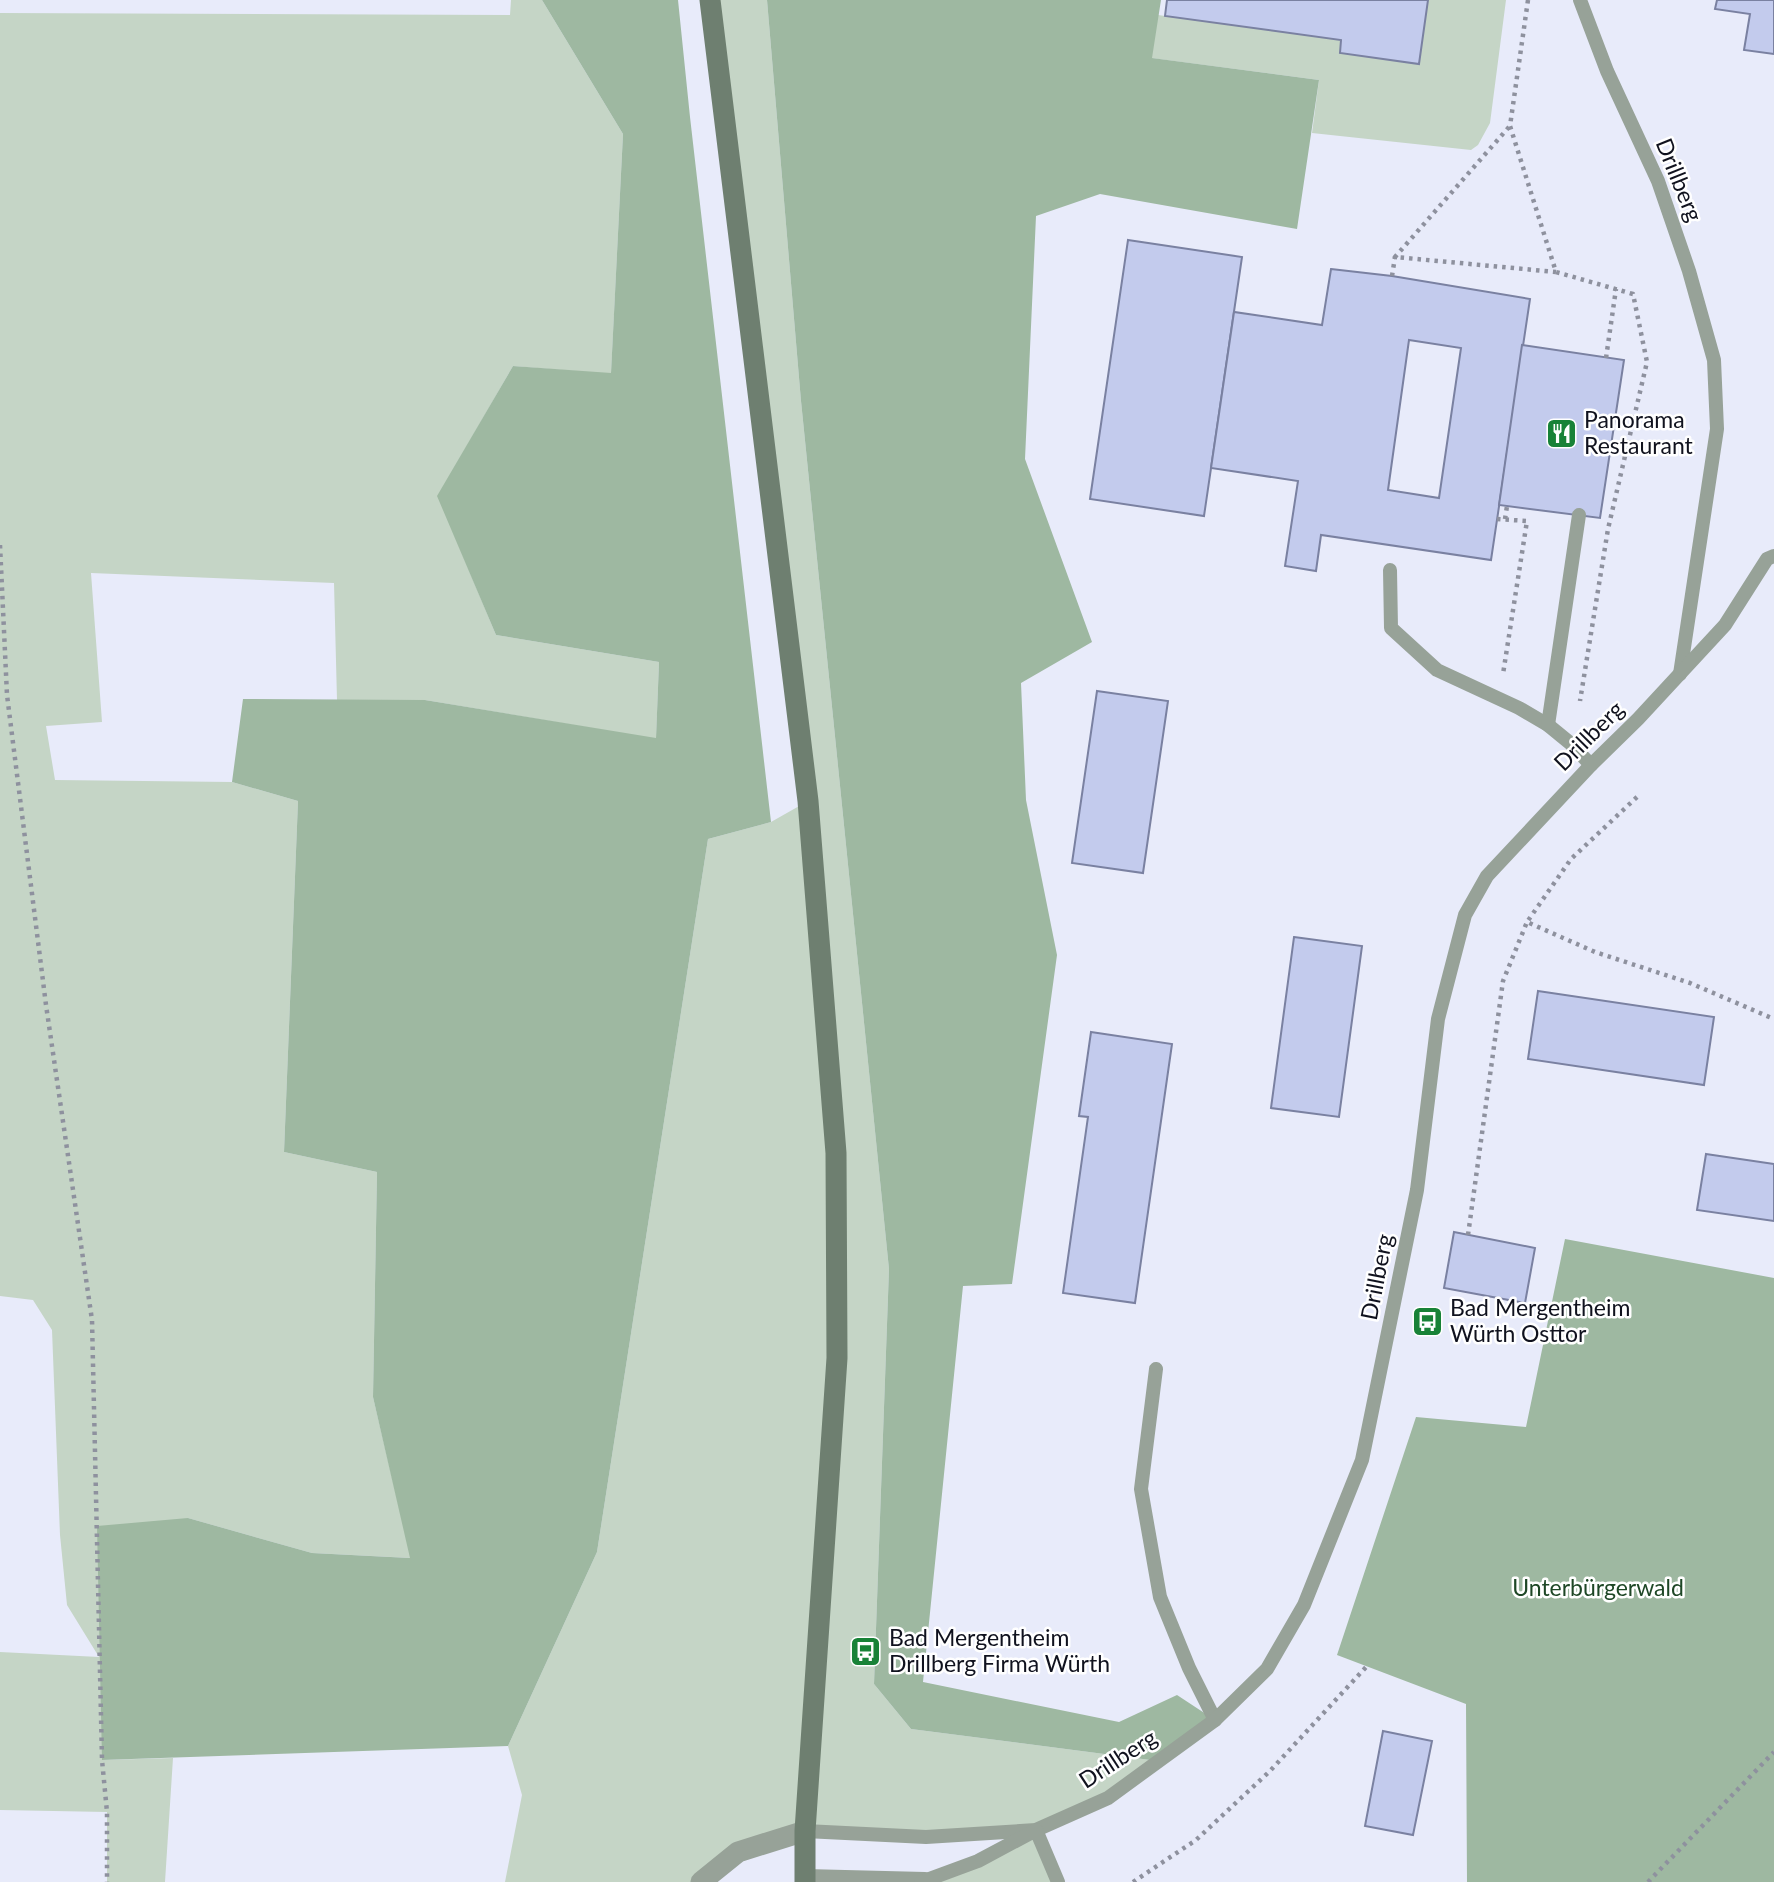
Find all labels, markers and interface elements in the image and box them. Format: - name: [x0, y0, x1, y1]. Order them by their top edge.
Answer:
- street label: Drillberg: [1651, 134, 1709, 225]
- place label: Panorama Restaurant: [1584, 405, 1694, 459]
- restaurant icon: Panorama Restaurant: [1544, 416, 1578, 450]
- street label: Drillberg: [1548, 695, 1629, 776]
- street label: Drillberg: [1354, 1231, 1398, 1322]
- place label: Bad Mergentheim Würth Osttor: [1450, 1293, 1630, 1347]
- bus stop icon: Bad Mergentheim Würth Osttor: [1410, 1304, 1444, 1338]
- park label: Unterbürgerwald: [1512, 1573, 1684, 1601]
- place label: Bad Mergentheim Drillberg Firma Würth: [889, 1623, 1110, 1677]
- bus stop icon: Bad Mergentheim Drillberg Firma Würth: [849, 1634, 883, 1668]
- street label: Drillberg: [1073, 1723, 1162, 1794]

